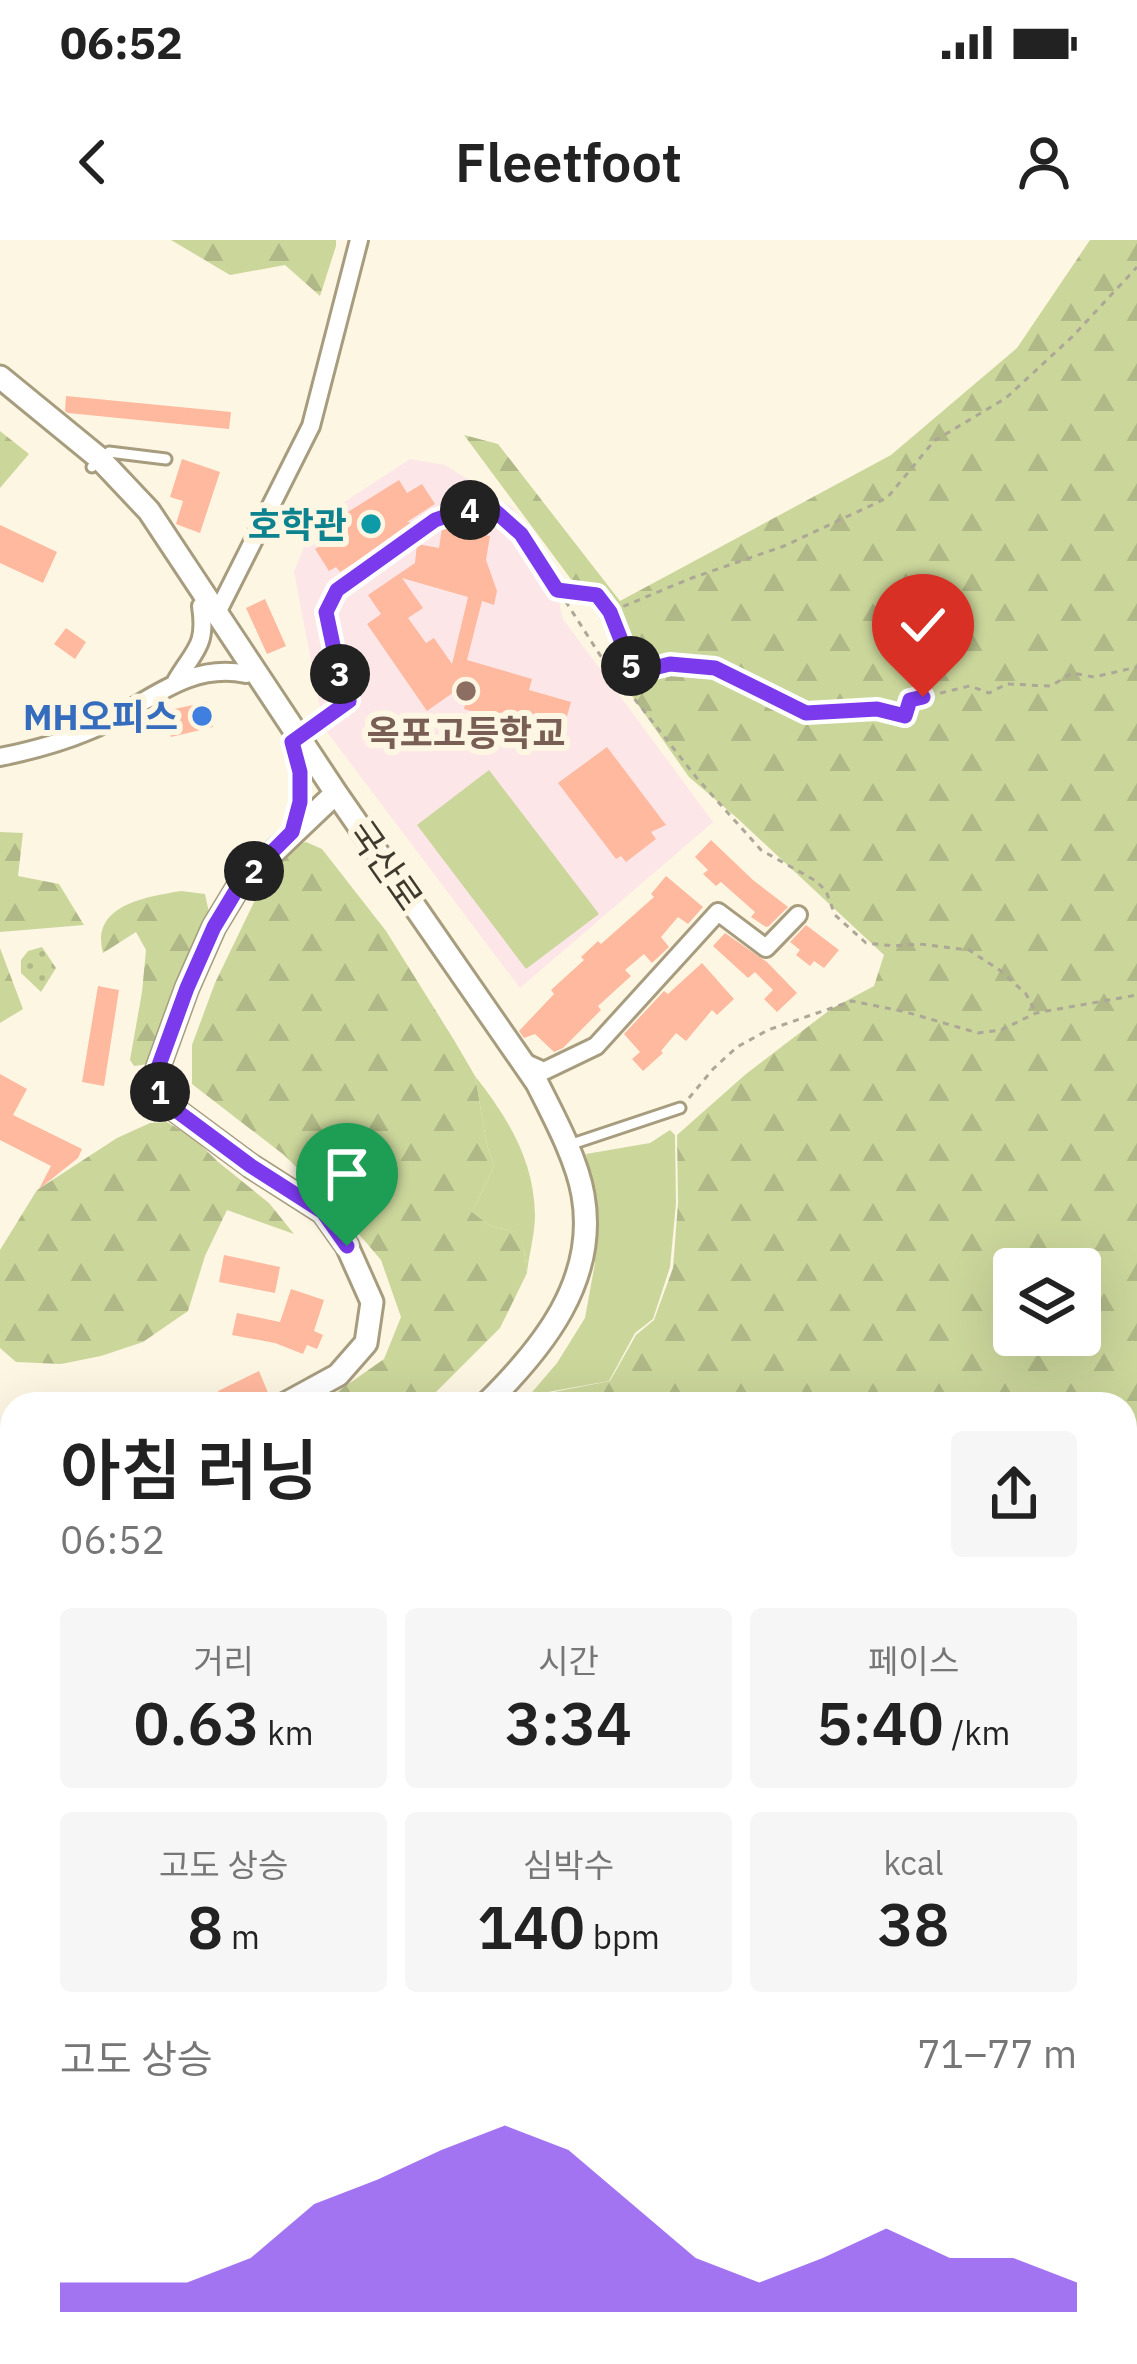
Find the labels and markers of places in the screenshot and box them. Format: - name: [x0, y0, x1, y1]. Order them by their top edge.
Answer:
- pin: 4: [440, 480, 500, 540]
- place label: 호학관: [248, 501, 347, 548]
- marker: 호학관: [358, 511, 384, 537]
- pin: [872, 574, 974, 697]
- pin: 5: [601, 636, 661, 696]
- pin: 3: [310, 644, 370, 704]
- marker: 옥포고등학교: [453, 678, 479, 704]
- place label: MH오피스: [23, 693, 178, 740]
- marker: MH오피스: [189, 703, 215, 729]
- place label: 옥포고등학교: [367, 709, 565, 756]
- pin: 2: [224, 841, 284, 901]
- pin: 1: [130, 1062, 190, 1122]
- pin: [296, 1123, 398, 1246]

